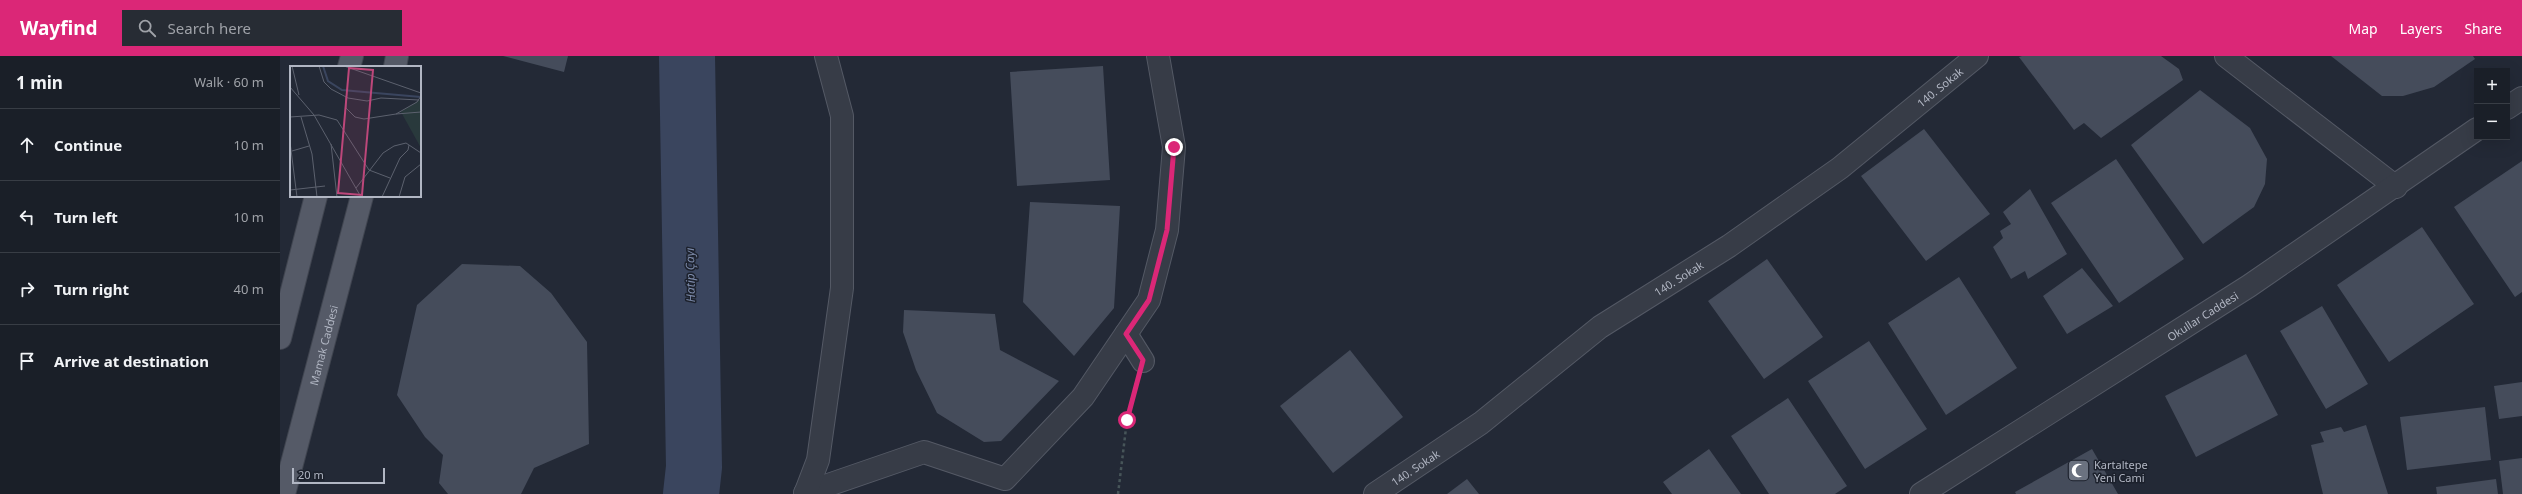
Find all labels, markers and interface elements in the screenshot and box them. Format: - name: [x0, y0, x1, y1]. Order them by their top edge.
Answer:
- search box: [122, 10, 402, 46]
- text: Wayfind: [20, 15, 98, 41]
- icon: search: [136, 17, 158, 39]
- text: Search here: [168, 18, 251, 38]
- text: Map: [2349, 19, 2378, 38]
- text: Layers: [2400, 19, 2442, 38]
- text: Share: [2464, 19, 2502, 38]
- street label: 140. Sokak: [1913, 63, 1966, 110]
- inset map: [290, 66, 421, 197]
- map controls: [2474, 68, 2510, 140]
- button: +: [2474, 68, 2510, 104]
- text: 1 min: [16, 71, 63, 94]
- text: Walk · 60 m: [194, 73, 264, 91]
- button: −: [2474, 104, 2510, 140]
- icon: ahead: [16, 134, 38, 156]
- text: Continue: [54, 135, 122, 155]
- text: 10 m: [234, 136, 264, 154]
- route end: [1165, 138, 1183, 156]
- icon: left: [16, 206, 38, 228]
- text: Turn left: [54, 207, 118, 227]
- text: 10 m: [234, 208, 264, 226]
- water label: Hatip Çayı: [681, 248, 699, 302]
- street label: 140. Sokak: [1651, 257, 1706, 299]
- icon: right: [16, 278, 38, 300]
- text: Turn right: [54, 279, 129, 299]
- text: 40 m: [234, 280, 264, 298]
- street label: Okullar Caddesi: [2164, 287, 2241, 344]
- street label: Mamak Caddesi: [305, 303, 341, 387]
- icon: arrive: [16, 350, 38, 372]
- text: Arrive at destination: [54, 351, 209, 371]
- route start: [1118, 411, 1136, 429]
- street label: 140. Sokak: [1388, 446, 1442, 489]
- mosque icon: Kartaltepe Yeni Cami: [2066, 457, 2092, 483]
- place label: Kartaltepe Yeni Cami: [2094, 457, 2148, 485]
- scale bar: [292, 466, 385, 485]
- text: 20 m: [298, 467, 324, 482]

